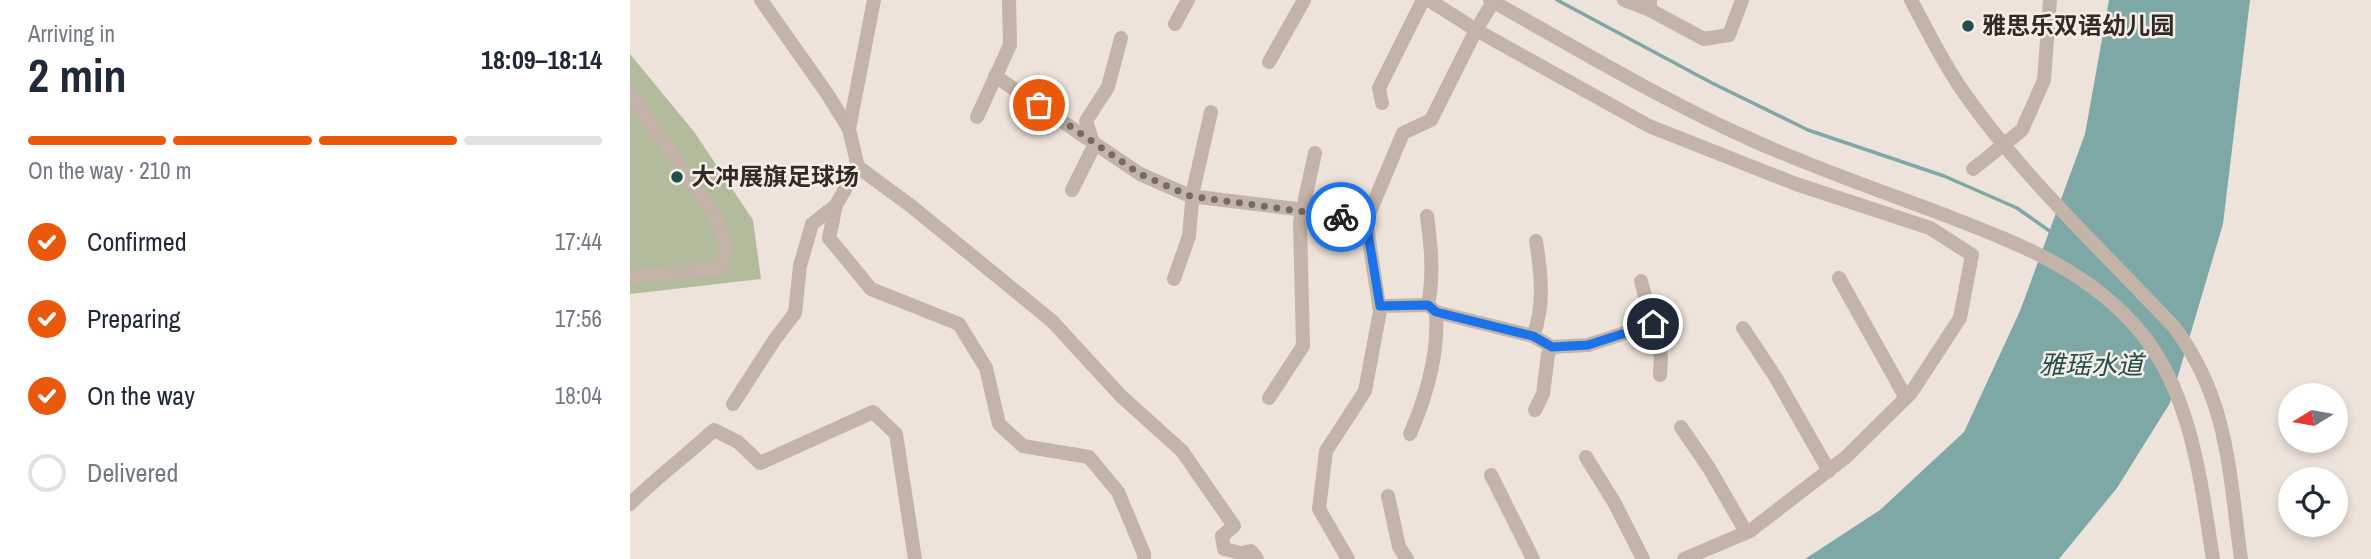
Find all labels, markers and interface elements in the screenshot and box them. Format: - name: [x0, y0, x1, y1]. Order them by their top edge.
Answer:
- place label: 雅思乐双语幼儿园: [1982, 9, 2174, 41]
- text: Arriving in: [28, 18, 115, 49]
- marker: 雅思乐双语幼儿园: [1960, 18, 1976, 34]
- text: 18:09–18:14: [481, 42, 602, 77]
- text: 2 min: [28, 44, 127, 106]
- pin: [1009, 75, 1069, 135]
- icon: bag: [1020, 86, 1058, 124]
- text: On the way · 210 m: [28, 155, 192, 186]
- place label: 大冲展旗足球场: [691, 160, 859, 192]
- marker: 大冲展旗足球场: [669, 169, 685, 185]
- courier: [1306, 182, 1376, 252]
- icon: bike: [1322, 198, 1360, 236]
- icon: check: [28, 223, 66, 261]
- text: Confirmed: [87, 224, 187, 259]
- text: 17:44: [555, 226, 602, 257]
- pin: [1623, 294, 1683, 354]
- icon: check: [28, 300, 66, 338]
- text: Preparing: [87, 301, 181, 336]
- text: 17:56: [555, 303, 602, 334]
- icon: home: [1634, 305, 1672, 343]
- water label: 雅瑶水道: [2039, 347, 2147, 382]
- icon: check: [28, 377, 66, 415]
- text: On the way: [87, 378, 195, 413]
- text: 18:04: [555, 380, 602, 411]
- north arrow: [2278, 383, 2348, 453]
- map controls: [2278, 383, 2348, 537]
- text: Delivered: [87, 455, 178, 490]
- button: locate: [2278, 467, 2348, 537]

